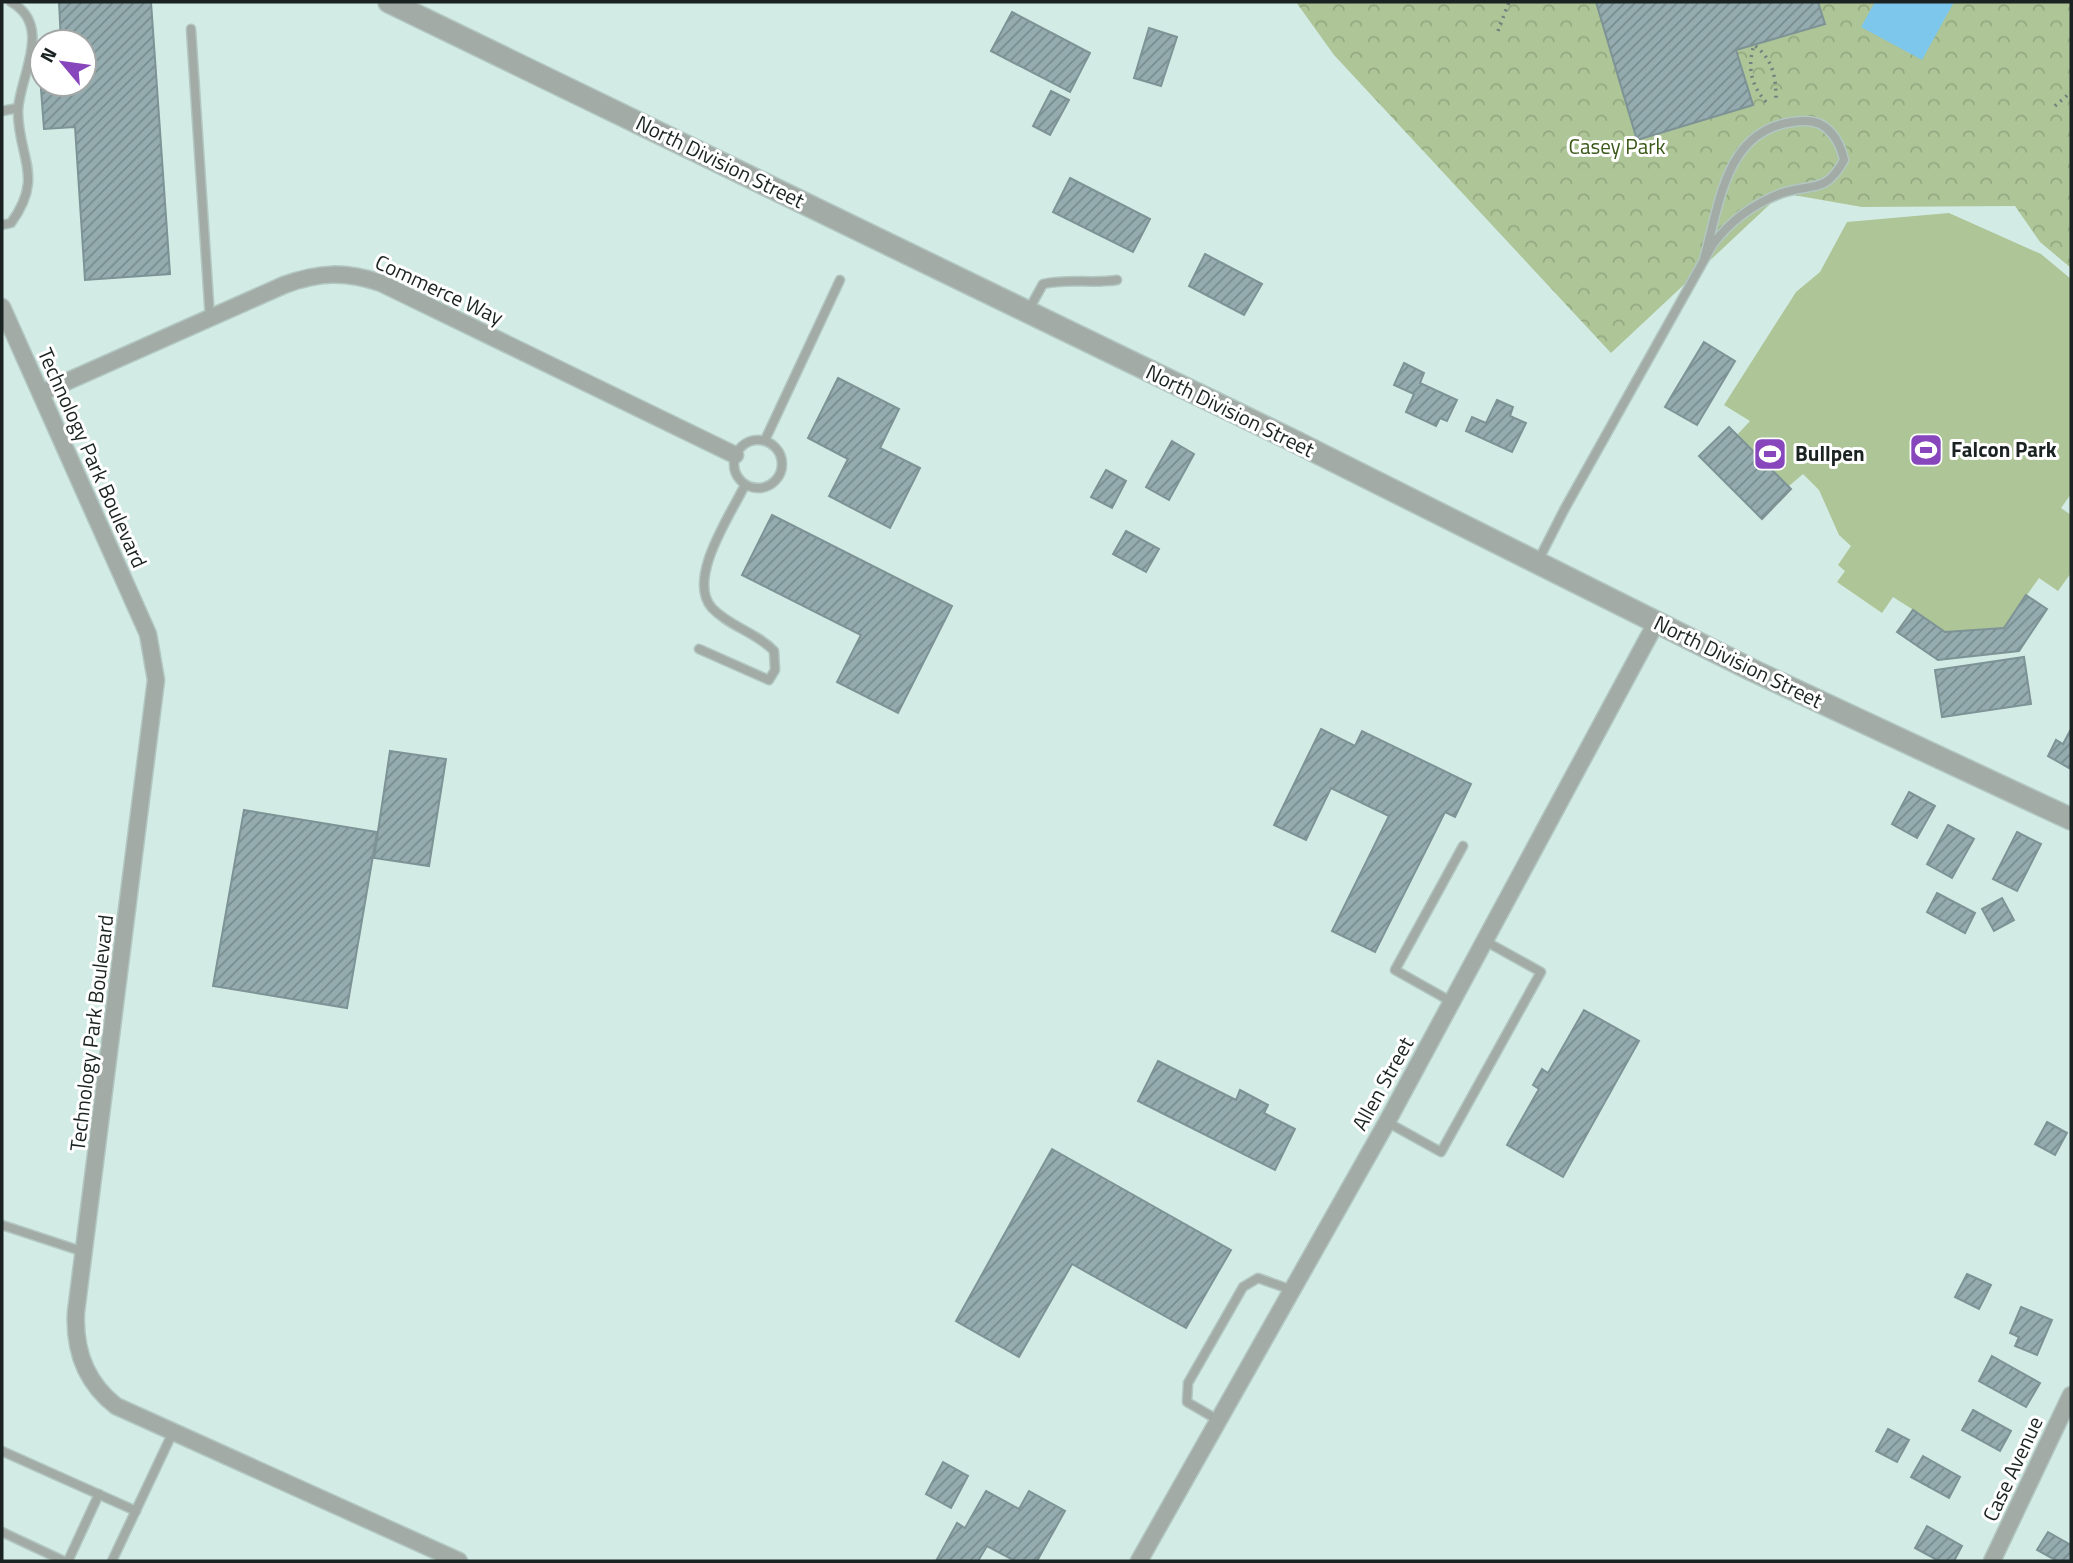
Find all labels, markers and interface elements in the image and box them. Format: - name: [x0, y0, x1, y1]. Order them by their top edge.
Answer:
- north arrow: [28, 28, 98, 98]
- text: N: [32, 42, 64, 67]
- street label: North Division Street: [631, 106, 811, 216]
- park label: Casey Park: [1568, 130, 1666, 162]
- street label: Commerce Way: [370, 245, 509, 333]
- street label: Technology Park Boulevard: [30, 342, 156, 573]
- street label: North Division Street: [1141, 355, 1321, 465]
- sports icon: Falcon Park: [1907, 431, 1945, 469]
- place label: Falcon Park: [1951, 433, 2057, 465]
- sports icon: Bullpen: [1751, 435, 1789, 473]
- place label: Bullpen: [1795, 437, 1865, 469]
- street label: North Division Street: [1649, 606, 1829, 716]
- street label: Technology Park Boulevard: [61, 913, 121, 1153]
- street label: Allen Street: [1343, 1030, 1421, 1136]
- street label: Case Avenue: [1974, 1411, 2050, 1526]

